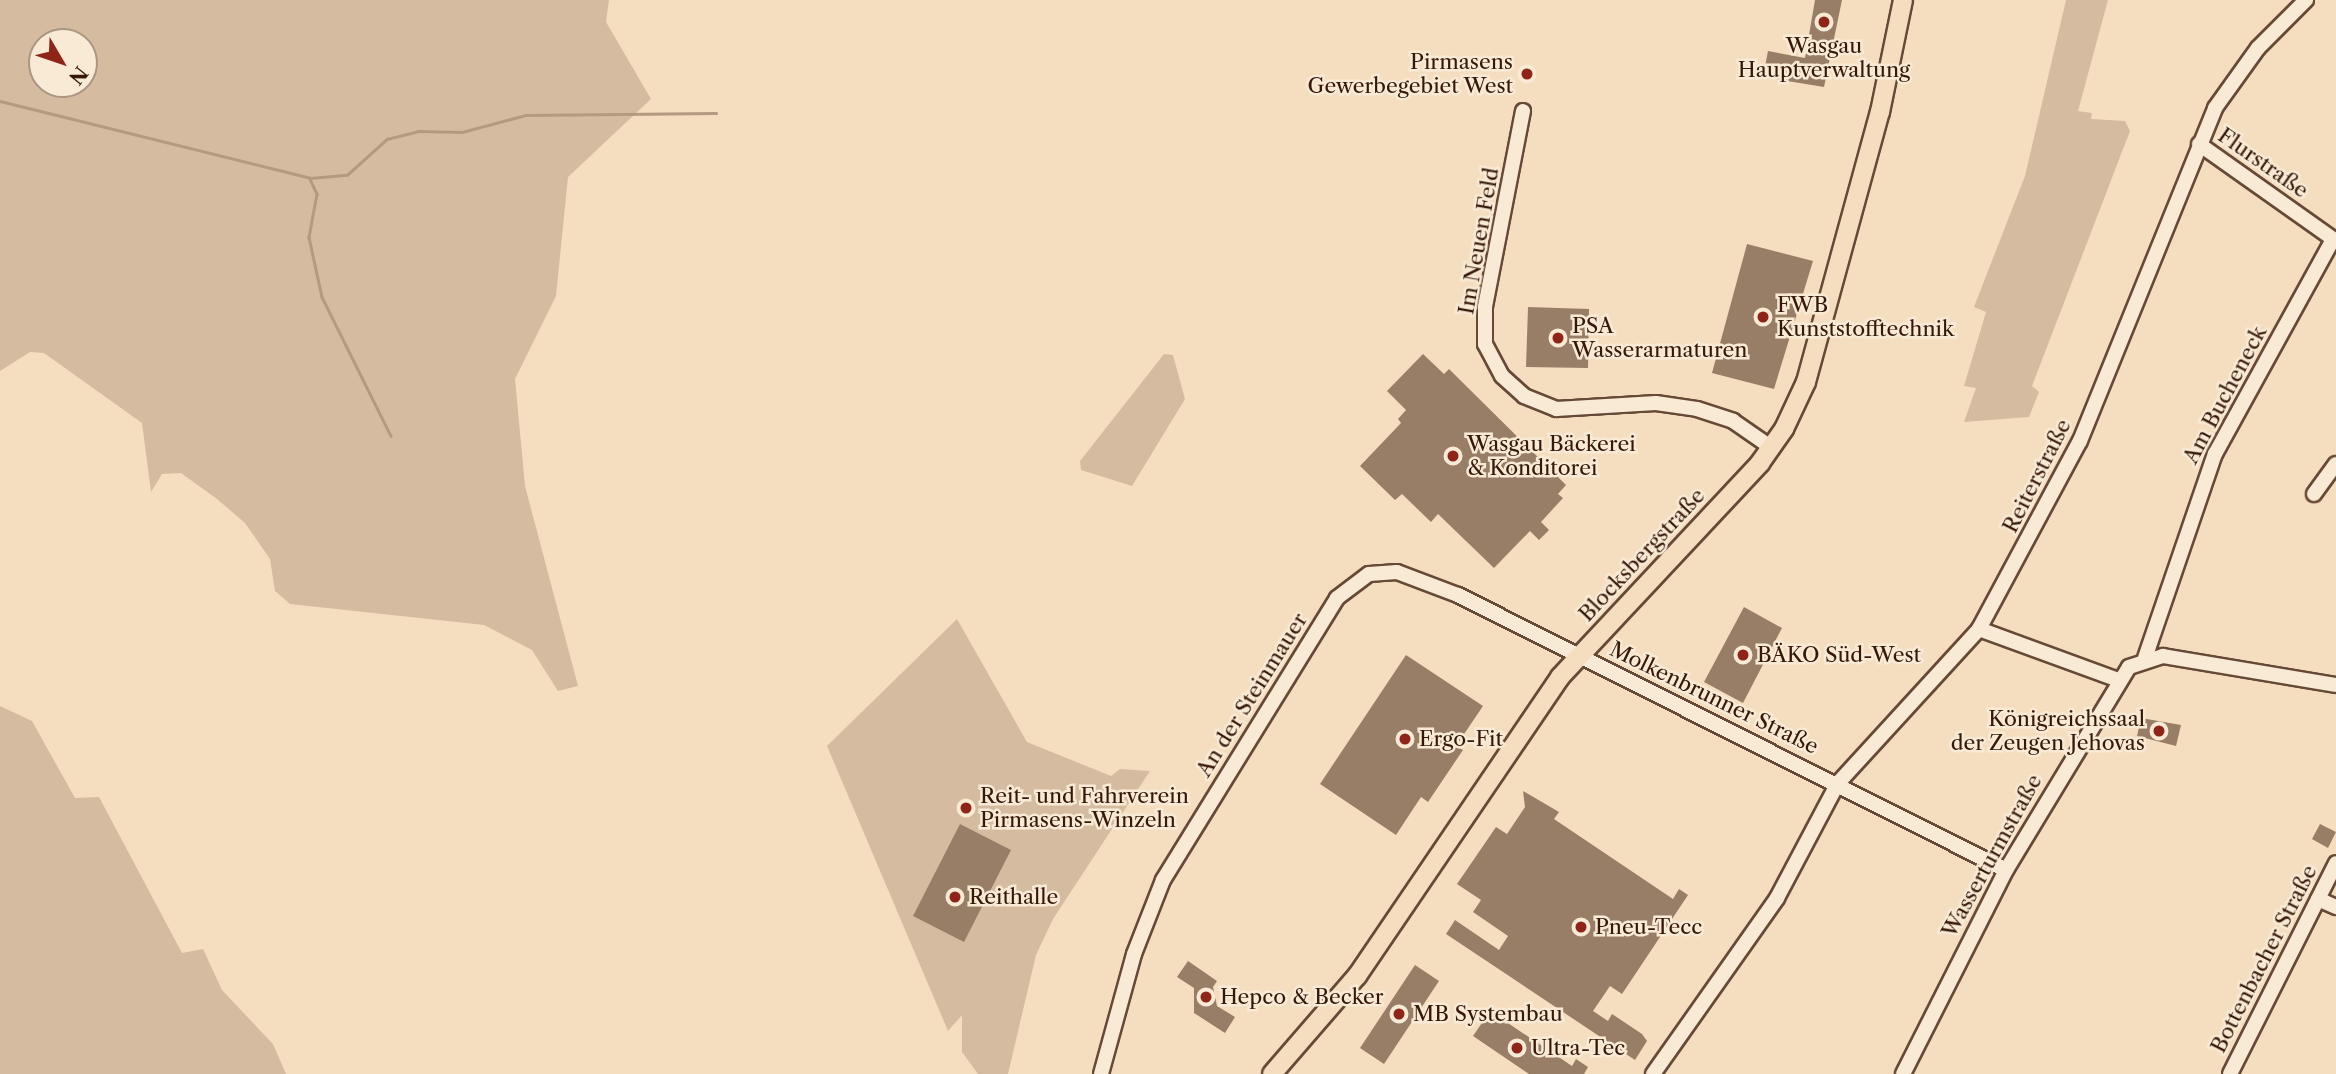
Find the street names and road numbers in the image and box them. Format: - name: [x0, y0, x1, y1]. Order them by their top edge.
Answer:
- street label: Flurstraße: [2213, 123, 2313, 203]
- street label: Im Neuen Feld: [1454, 166, 1504, 316]
- street label: Am Bucheneck: [2178, 322, 2272, 468]
- street label: Reiterstraße: [1998, 415, 2076, 537]
- street label: Blocksbergstraße: [1574, 483, 1710, 627]
- street label: An der Steinmauer: [1191, 608, 1313, 782]
- street label: Molkenbrunner Straße: [1605, 636, 1823, 760]
- street label: Wasserturmstraße: [1937, 770, 2047, 942]
- street label: Bottenbacher Straße: [2206, 861, 2322, 1057]

